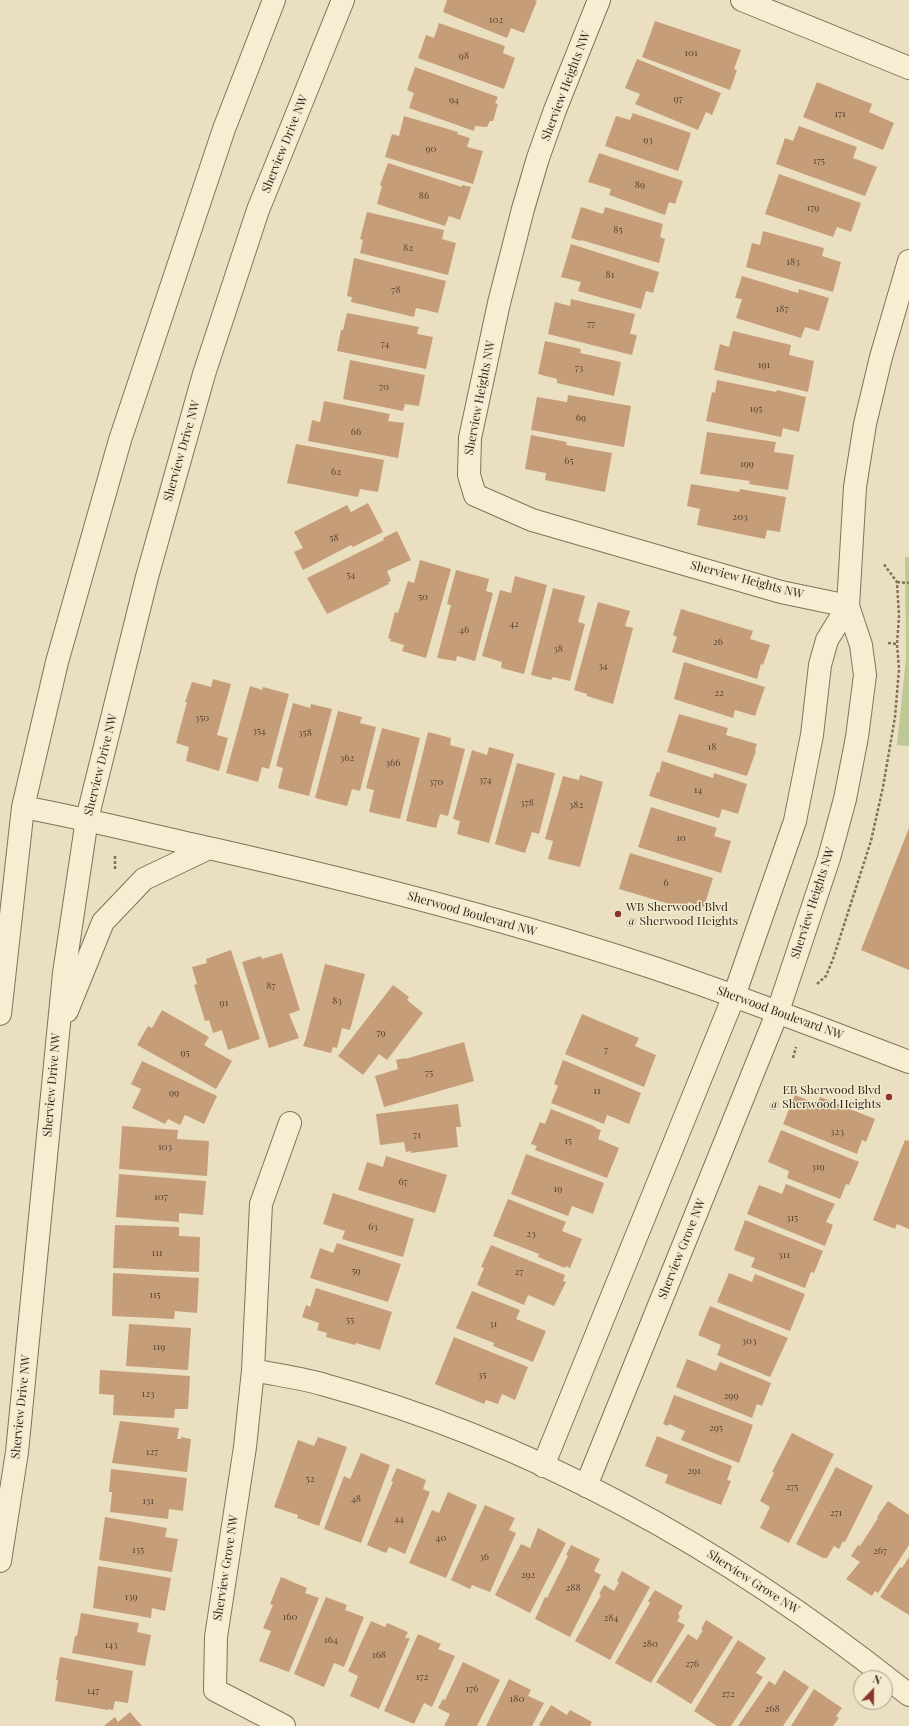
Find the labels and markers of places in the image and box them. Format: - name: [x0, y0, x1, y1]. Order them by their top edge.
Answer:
- place label: WB Sherwood Blvd @ Sherwood Heights: [626, 900, 738, 928]
- marker: WB Sherwood Blvd @ Sherwood Heights: [613, 909, 623, 919]
- place label: EB Sherwood Blvd @ Sherwood Heights: [769, 1083, 881, 1111]
- marker: EB Sherwood Blvd @ Sherwood Heights: [884, 1092, 894, 1102]

